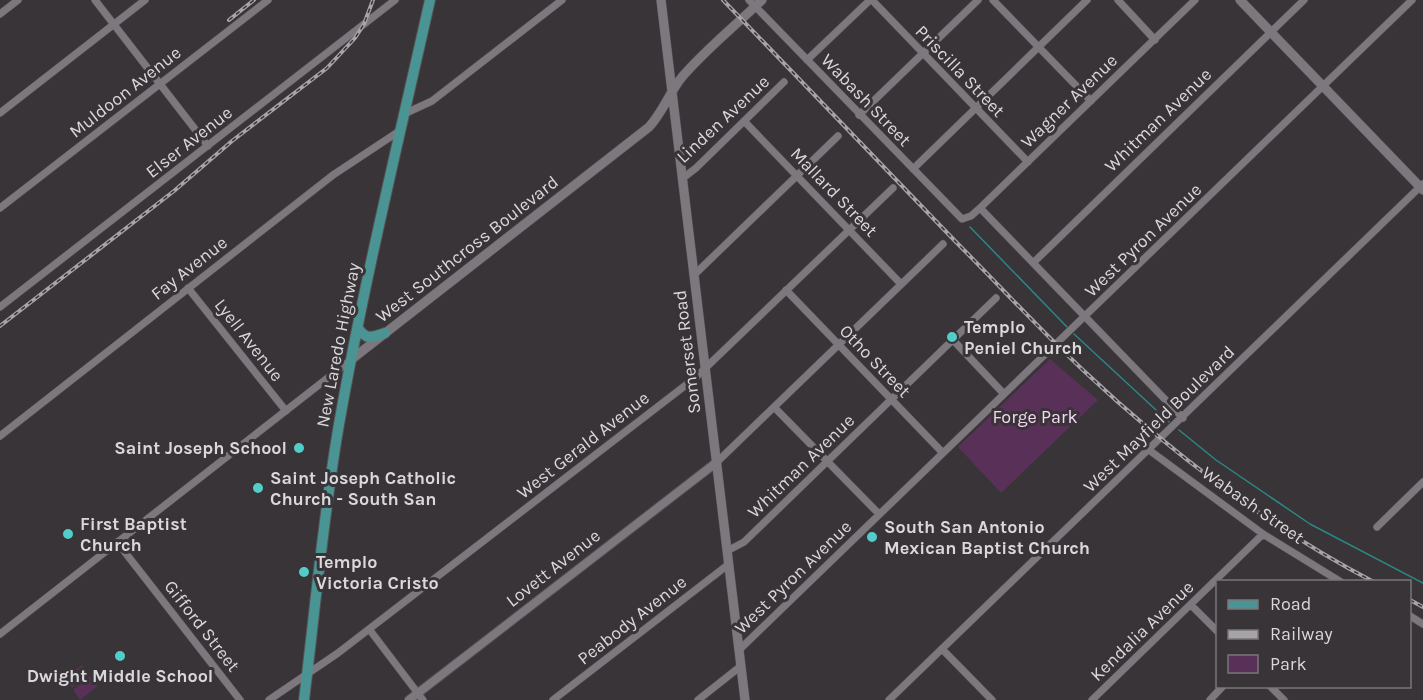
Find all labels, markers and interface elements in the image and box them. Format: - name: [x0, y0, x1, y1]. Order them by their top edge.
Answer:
- street label: Priscilla Street: [911, 20, 1010, 122]
- street label: Muldoon Avenue: [65, 41, 185, 143]
- street label: Wabash Street: [816, 49, 916, 151]
- street label: Wagner Avenue: [1016, 49, 1122, 153]
- street label: Whitman Avenue: [1100, 63, 1216, 177]
- street label: Linden Avenue: [672, 70, 774, 168]
- street label: Elser Avenue: [141, 101, 237, 183]
- street label: Mallard Street: [786, 143, 882, 242]
- street label: West Southcross Boulevard: [371, 171, 563, 327]
- street label: West Pyron Avenue: [1080, 178, 1206, 302]
- street label: Fay Avenue: [146, 231, 232, 305]
- street label: New Laredo Highway: [311, 260, 365, 429]
- street label: Somerset Road: [668, 289, 706, 415]
- street label: Lyell Avenue: [210, 294, 288, 386]
- place label: Templo Peniel Church: [964, 316, 1082, 359]
- street label: Otho Street: [835, 320, 915, 402]
- marker: Templo Peniel Church: [945, 330, 959, 344]
- street label: West Mayfield Boulevard: [1079, 341, 1239, 497]
- street label: West Gerald Avenue: [513, 387, 653, 503]
- park label: Forge Park: [992, 406, 1078, 428]
- street label: Whitman Avenue: [743, 409, 859, 523]
- place label: Saint Joseph School: [114, 437, 287, 459]
- marker: Saint Joseph School: [292, 441, 306, 455]
- street label: Wabash Street: [1198, 462, 1309, 549]
- place label: Saint Joseph Catholic Church - South San: [270, 467, 456, 510]
- marker: Saint Joseph Catholic Church - South San: [251, 481, 265, 495]
- place label: First Baptist Church: [80, 513, 187, 556]
- street label: West Pyron Avenue: [730, 515, 856, 639]
- place label: South San Antonio Mexican Baptist Church: [884, 516, 1090, 559]
- street label: Lovett Avenue: [501, 524, 605, 612]
- marker: First Baptist Church: [61, 527, 75, 541]
- marker: South San Antonio Mexican Baptist Church: [865, 530, 879, 544]
- place label: Templo Victoria Cristo: [316, 551, 439, 594]
- marker: Templo Victoria Cristo: [297, 565, 311, 579]
- street label: Peabody Avenue: [573, 571, 691, 669]
- street label: Gifford Street: [159, 576, 245, 676]
- street label: Kendalia Avenue: [1086, 576, 1198, 686]
- legend: [1216, 580, 1411, 688]
- text: Road: [1270, 593, 1311, 615]
- text: Railway: [1270, 623, 1333, 645]
- marker: Dwight Middle School: [113, 649, 127, 663]
- text: Park: [1270, 653, 1307, 675]
- place label: Dwight Middle School: [27, 665, 213, 687]

